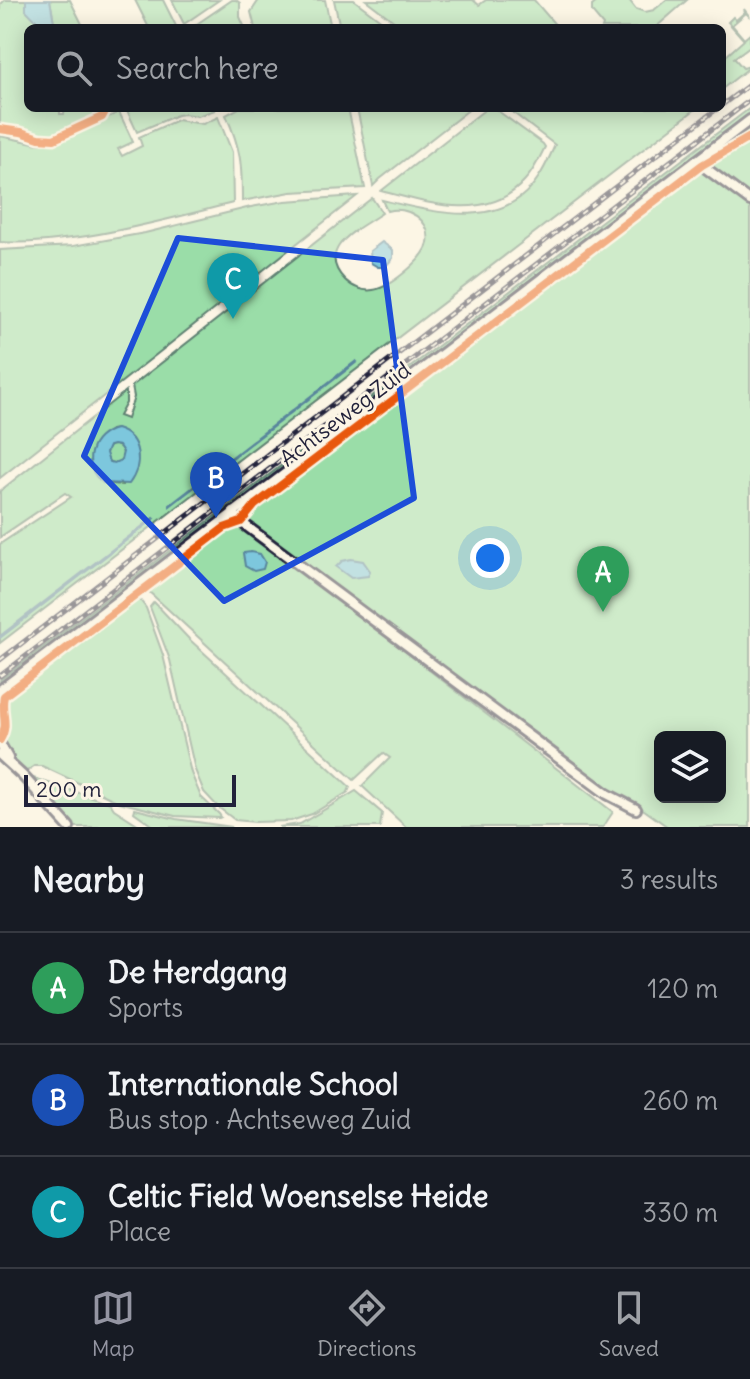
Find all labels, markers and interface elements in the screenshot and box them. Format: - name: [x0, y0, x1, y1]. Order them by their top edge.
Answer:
- search box: [24, 24, 726, 112]
- icon: search: [52, 46, 96, 90]
- text: Search here: [116, 49, 279, 87]
- pin: C: [207, 253, 259, 319]
- street label: Achtseweg Zuid: [274, 356, 416, 472]
- pin: B: [190, 452, 242, 518]
- your location: [470, 538, 510, 578]
- pin: A: [577, 546, 629, 612]
- map controls: [654, 731, 726, 803]
- button: layers: [654, 731, 726, 803]
- scale bar: [24, 771, 236, 807]
- text: 200 m: [36, 775, 102, 803]
- text: Nearby: [32, 858, 145, 901]
- text: 3 results: [620, 863, 718, 896]
- text: De Herdgang: [108, 953, 288, 991]
- text: A: [50, 972, 66, 1005]
- text: 120 m: [647, 972, 718, 1005]
- text: Sports: [108, 991, 183, 1024]
- text: Internationale School: [108, 1065, 399, 1103]
- text: B: [49, 1084, 67, 1117]
- text: 260 m: [643, 1084, 718, 1117]
- text: Bus stop · Achtseweg Zuid: [108, 1103, 411, 1136]
- text: Celtic Field Woenselse Heide: [108, 1177, 488, 1215]
- text: C: [49, 1196, 67, 1229]
- text: 330 m: [642, 1196, 718, 1229]
- text: Place: [108, 1215, 171, 1248]
- tab: Map: [91, 1286, 135, 1362]
- tab: Directions: [317, 1286, 417, 1362]
- tab: Saved: [599, 1286, 659, 1362]

